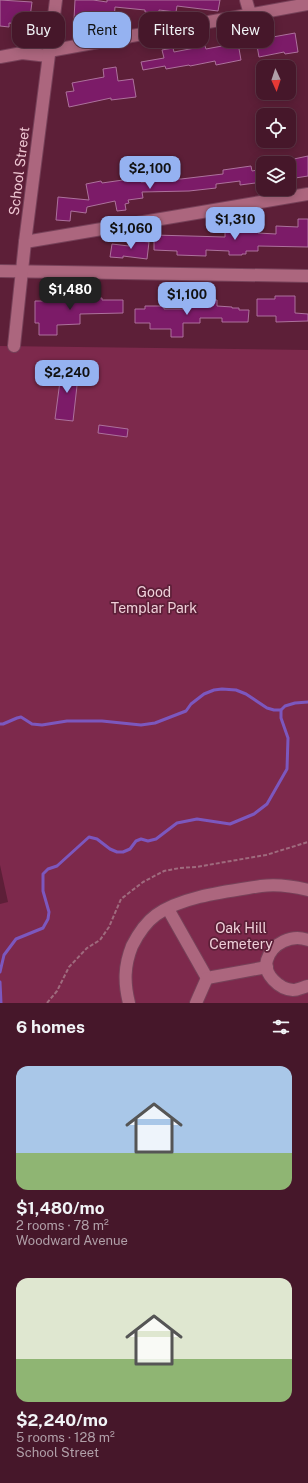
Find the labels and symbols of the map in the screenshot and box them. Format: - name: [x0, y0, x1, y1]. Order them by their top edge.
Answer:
- north arrow: [256, 60, 296, 100]
- street label: School Street: [6, 126, 32, 216]
- pin: $2,100: [117, 156, 183, 190]
- pin: $1,310: [202, 207, 268, 241]
- pin: $1,060: [98, 216, 164, 250]
- pin: $1,480: [37, 277, 103, 311]
- pin: $1,100: [154, 282, 220, 316]
- pin: $2,240: [34, 360, 100, 394]
- park label: Good Templar Park: [111, 584, 197, 616]
- park label: Oak Hill Cemetery: [209, 920, 273, 952]

